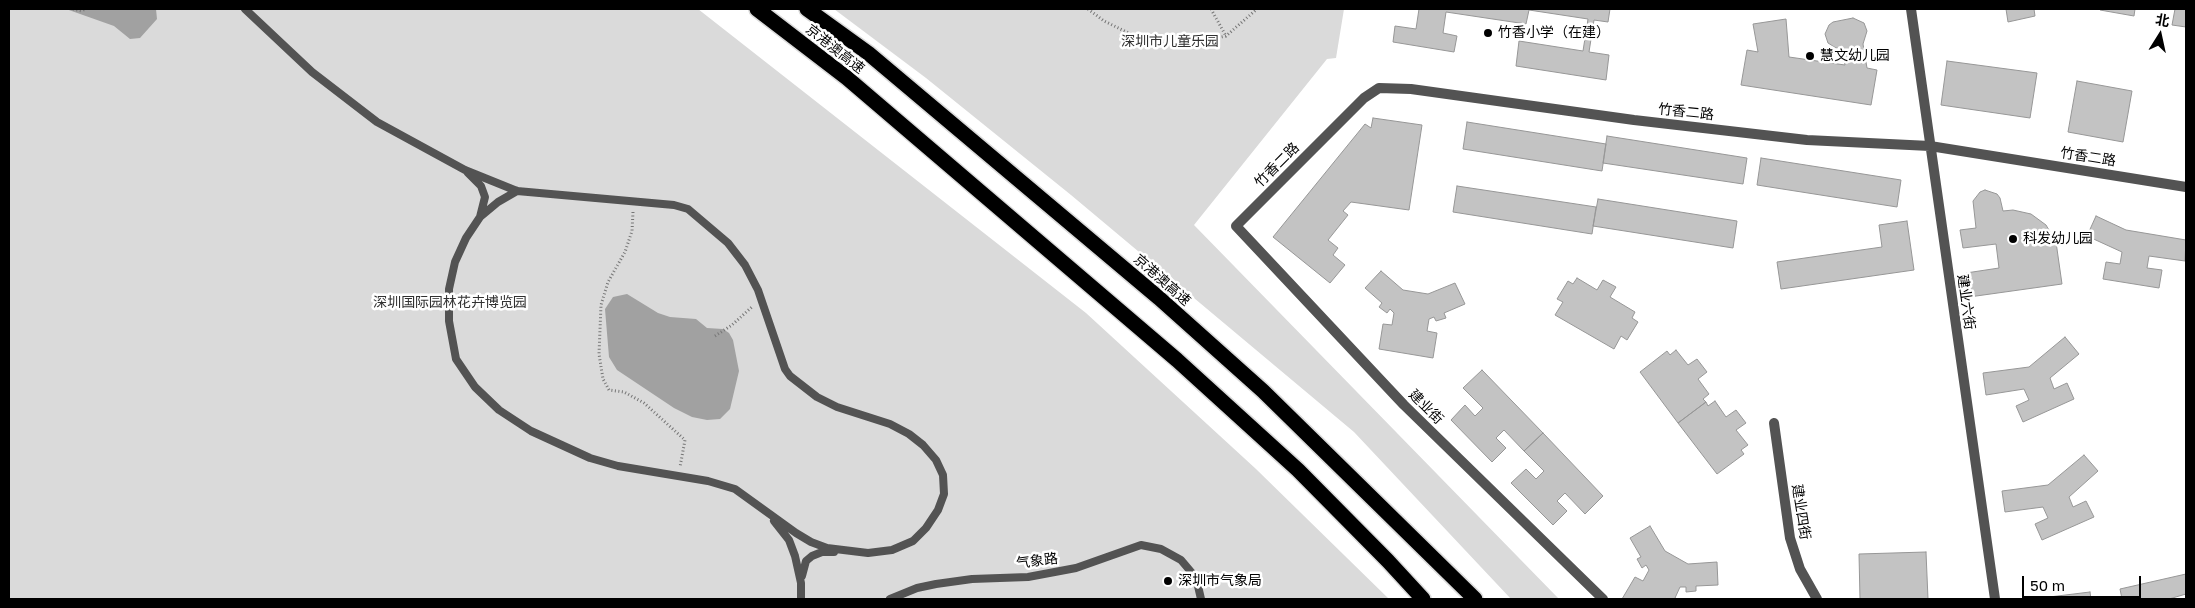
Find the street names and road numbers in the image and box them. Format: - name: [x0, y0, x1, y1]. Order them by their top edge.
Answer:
- street label: 京港澳高速: [802, 21, 868, 77]
- street label: 竹香二路: [1657, 101, 1715, 123]
- street label: 竹香二路: [1251, 139, 1303, 191]
- street label: 竹香二路: [2059, 144, 2117, 170]
- street label: 京港澳高速: [1130, 251, 1194, 309]
- street label: 建业六街: [1954, 273, 1978, 331]
- street label: 建业街: [1405, 386, 1447, 428]
- street label: 建业四街: [1788, 483, 1814, 541]
- street label: 气象路: [1015, 550, 1059, 572]

